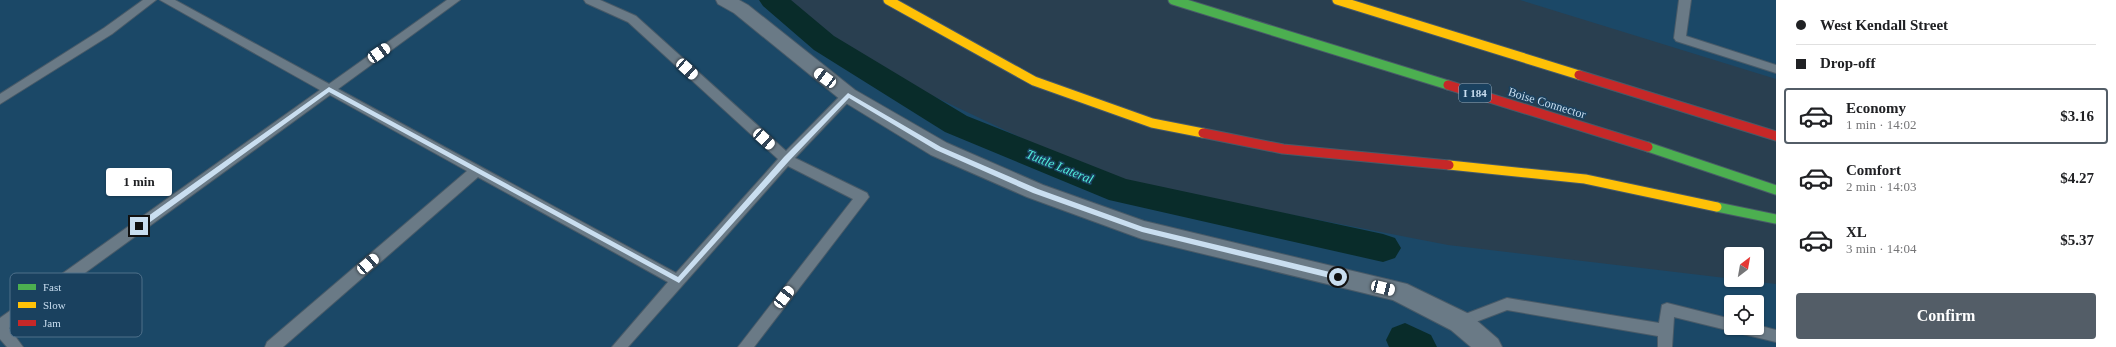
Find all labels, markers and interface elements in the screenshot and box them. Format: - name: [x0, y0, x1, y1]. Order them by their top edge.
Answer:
- text: West Kendall Street: [1820, 17, 1948, 33]
- car: [366, 41, 392, 65]
- text: Drop-off: [1820, 55, 1876, 71]
- car: [674, 57, 700, 81]
- car: [812, 66, 838, 90]
- road number: I 184: [1459, 84, 1491, 102]
- street label: Boise Connector: [1507, 85, 1587, 121]
- icon: car: [1798, 98, 1834, 134]
- text: Economy: [1846, 100, 1906, 116]
- text: $3.16: [2060, 108, 2094, 124]
- text: 1 min · 14:02: [1846, 117, 1916, 132]
- car: [751, 127, 777, 151]
- water label: Tuttle Lateral: [1024, 146, 1096, 187]
- icon: car: [1798, 160, 1834, 196]
- text: Comfort: [1846, 162, 1901, 178]
- callout: 1 min: [106, 168, 172, 196]
- text: $4.27: [2060, 170, 2094, 186]
- text: 1 min: [123, 174, 155, 189]
- text: 2 min · 14:03: [1846, 179, 1916, 194]
- route end: [130, 217, 148, 235]
- icon: car: [1798, 222, 1834, 258]
- text: XL: [1846, 224, 1867, 240]
- text: $5.37: [2060, 232, 2094, 248]
- text: 3 min · 14:04: [1846, 241, 1916, 256]
- north arrow: [1724, 247, 1764, 287]
- map controls: [1724, 247, 1764, 335]
- car: [355, 252, 381, 276]
- route start: [1329, 268, 1347, 286]
- legend: [10, 273, 142, 337]
- car: [1370, 279, 1396, 297]
- text: Fast: [43, 281, 61, 293]
- car: [772, 284, 796, 310]
- button: Confirm: [1796, 293, 2096, 339]
- button: locate: [1724, 295, 1764, 335]
- text: Slow: [43, 299, 66, 311]
- text: Jam: [43, 317, 61, 329]

